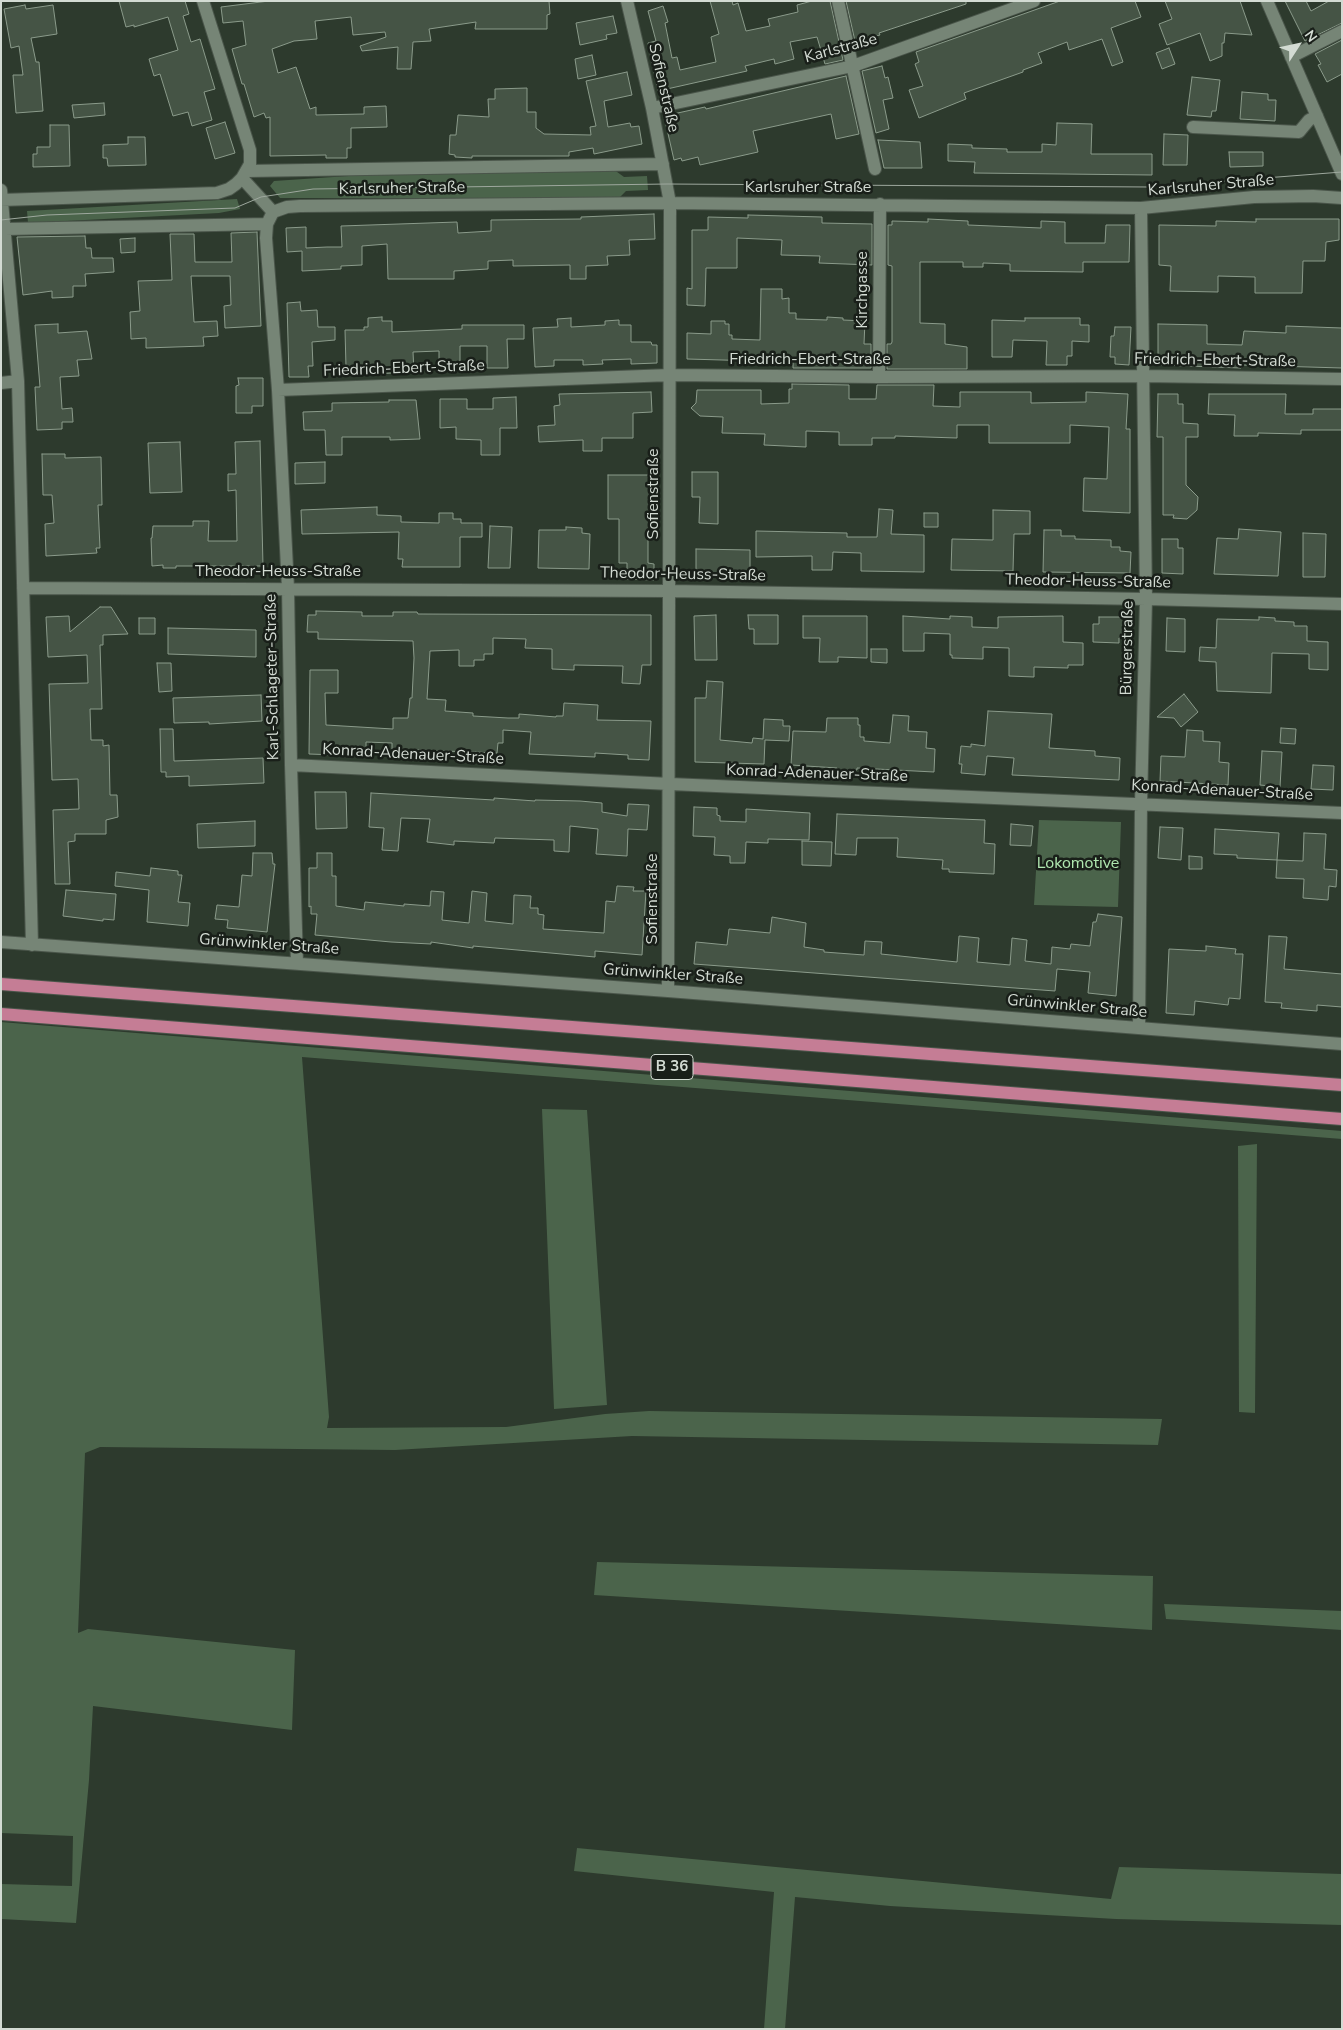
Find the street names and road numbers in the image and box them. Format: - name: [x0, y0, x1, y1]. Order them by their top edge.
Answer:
- street label: Karlstraße: [803, 30, 879, 68]
- street label: Sofienstraße: [643, 42, 683, 134]
- street label: Karlsruher Straße: [1147, 171, 1275, 201]
- street label: Karlsruher Straße: [339, 178, 465, 200]
- street label: Karlsruher Straße: [745, 178, 871, 198]
- street label: Kirchgasse: [853, 251, 873, 329]
- street label: Friedrich-Ebert-Straße: [729, 350, 891, 370]
- street label: Friedrich-Ebert-Straße: [1134, 350, 1296, 372]
- street label: Friedrich-Ebert-Straße: [323, 357, 485, 381]
- street label: Sofienstraße: [644, 449, 664, 539]
- street label: Theodor-Heuss-Straße: [195, 562, 361, 582]
- street label: Theodor-Heuss-Straße: [600, 564, 766, 586]
- street label: Theodor-Heuss-Straße: [1005, 571, 1171, 593]
- street label: Karl-Schlageter-Straße: [262, 594, 284, 760]
- street label: Bürgerstraße: [1118, 601, 1138, 695]
- street label: Konrad-Adenauer-Straße: [322, 741, 504, 769]
- street label: Konrad-Adenauer-Straße: [726, 761, 908, 787]
- street label: Konrad-Adenauer-Straße: [1131, 777, 1313, 805]
- street label: Sofienstraße: [643, 854, 663, 944]
- street label: Grünwinkler Straße: [198, 931, 340, 959]
- street label: Grünwinkler Straße: [602, 961, 744, 989]
- street label: Grünwinkler Straße: [1006, 991, 1148, 1023]
- road number: B 36: [651, 1054, 693, 1080]

